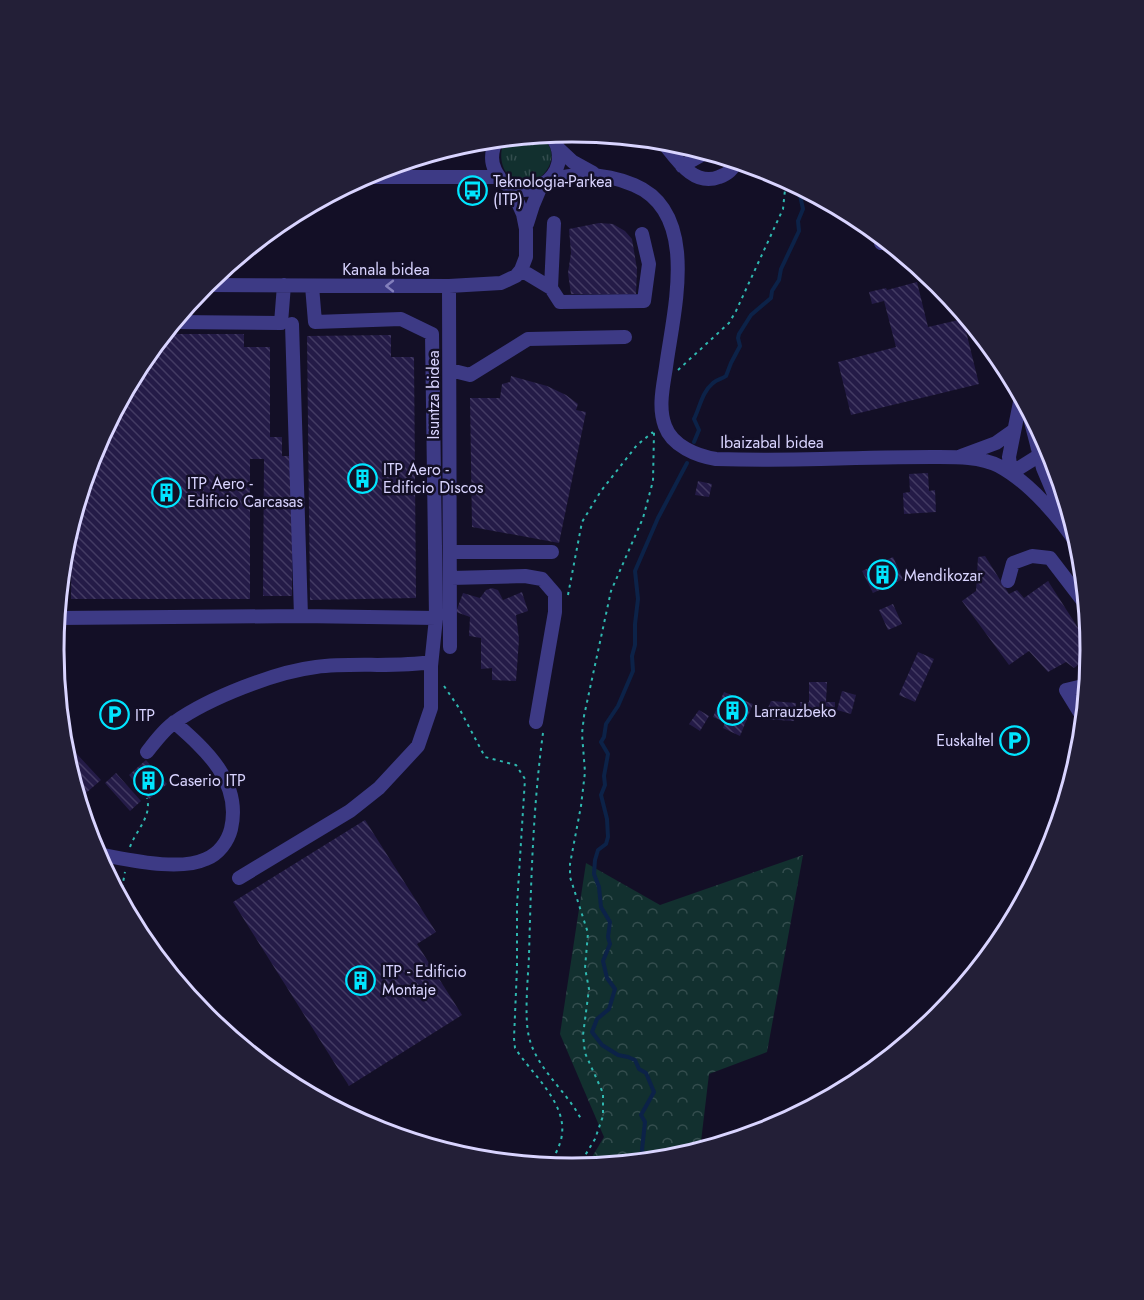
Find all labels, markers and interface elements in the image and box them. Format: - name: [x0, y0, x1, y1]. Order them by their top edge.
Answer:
- place label: Teknologia-Parkea (ITP): [493, 170, 612, 211]
- bus stop icon: Teknologia-Parkea (ITP): [456, 174, 488, 206]
- street label: Kanala bidea: [342, 258, 430, 281]
- one-way arrow: [386, 280, 395, 292]
- street label: Isuntza bidea: [422, 350, 445, 440]
- street label: Ibaizabal bidea: [720, 431, 824, 454]
- place label: ITP Aero - Edificio Discos: [383, 458, 483, 499]
- building icon: ITP Aero - Edificio Discos: [346, 462, 378, 494]
- place label: ITP Aero - Edificio Carcasas: [187, 472, 303, 513]
- building icon: ITP Aero - Edificio Carcasas: [150, 476, 182, 508]
- building icon: Mendikozar: [867, 559, 899, 591]
- place label: Mendikozar: [904, 564, 983, 587]
- building icon: Larrauzbeko: [717, 695, 749, 727]
- parking icon: ITP: [98, 699, 130, 731]
- place label: Larrauzbeko: [754, 700, 836, 723]
- place label: ITP: [135, 704, 155, 727]
- parking icon: Euskaltel: [999, 724, 1031, 756]
- place label: Euskaltel: [936, 729, 994, 752]
- building icon: Caserio ITP: [132, 764, 164, 796]
- place label: Caserio ITP: [169, 769, 246, 792]
- place label: ITP - Edificio Montaje: [382, 960, 467, 1001]
- building icon: ITP - Edificio Montaje: [345, 964, 377, 996]

